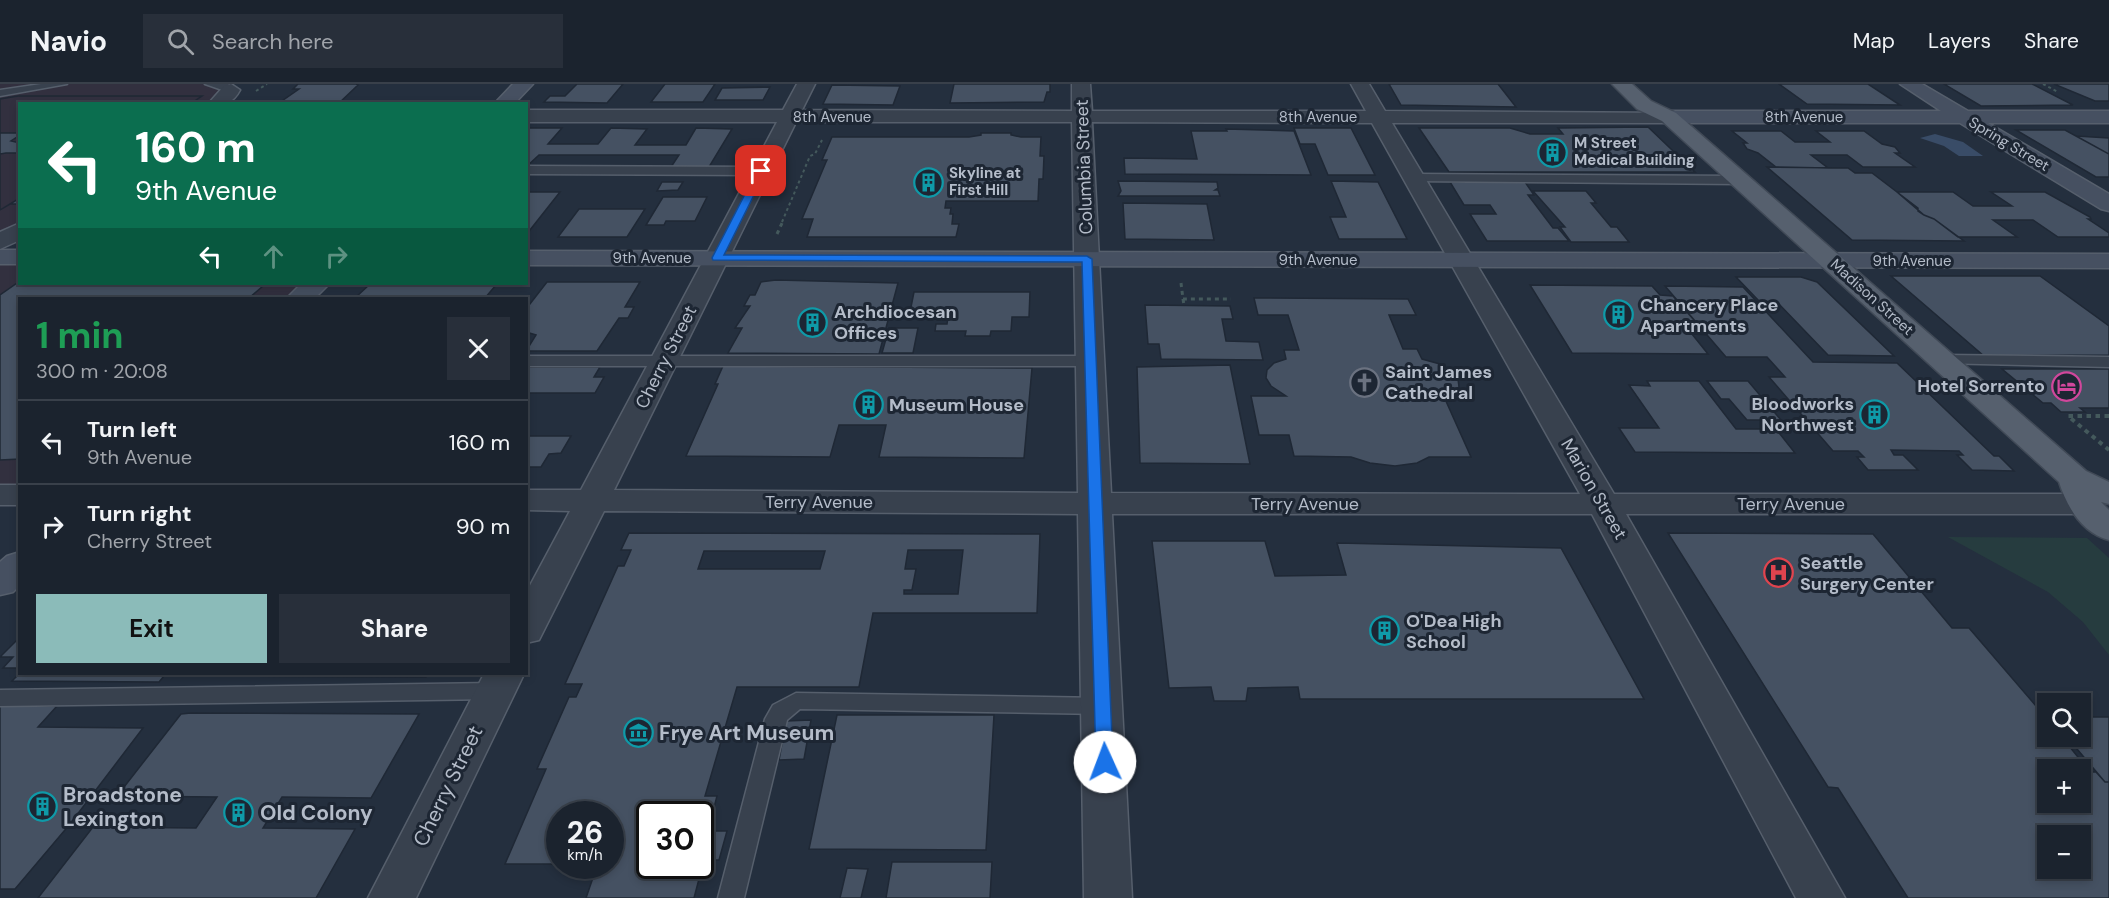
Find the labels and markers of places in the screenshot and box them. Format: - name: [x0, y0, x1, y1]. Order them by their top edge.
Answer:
- place label: M Street Medical Building: [1574, 133, 1695, 170]
- building icon: M Street Medical Building: [1537, 136, 1569, 168]
- pin: [735, 145, 786, 196]
- place label: Skyline at First Hill: [949, 163, 1021, 200]
- building icon: Skyline at First Hill: [912, 166, 944, 198]
- place label: Chancery Place Apartments: [1640, 293, 1779, 338]
- building icon: Chancery Place Apartments: [1603, 299, 1635, 331]
- place label: Archdiocesan Offices: [834, 300, 957, 345]
- building icon: Archdiocesan Offices: [797, 306, 829, 338]
- place label: Saint James Cathedral: [1385, 360, 1492, 405]
- church icon: Saint James Cathedral: [1348, 366, 1380, 398]
- hotel icon: Hotel Sorrento: [2050, 370, 2082, 402]
- place label: Hotel Sorrento: [1917, 374, 2045, 398]
- building icon: Museum House: [852, 389, 884, 421]
- place label: Bloodworks Northwest: [1752, 392, 1854, 437]
- place label: Museum House: [889, 393, 1024, 417]
- building icon: Bloodworks Northwest: [1859, 398, 1891, 430]
- place label: Seattle Surgery Center: [1800, 551, 1934, 596]
- hospital icon: Seattle Surgery Center: [1763, 557, 1795, 589]
- place label: O'Dea High School: [1406, 609, 1502, 654]
- building icon: O'Dea High School: [1369, 615, 1401, 647]
- museum icon: Frye Art Museum: [622, 717, 654, 749]
- place label: Frye Art Museum: [659, 719, 834, 747]
- place label: Broadstone Lexington: [63, 781, 182, 833]
- building icon: Broadstone Lexington: [26, 791, 58, 823]
- building icon: Old Colony: [223, 797, 255, 829]
- place label: Old Colony: [260, 799, 373, 827]

